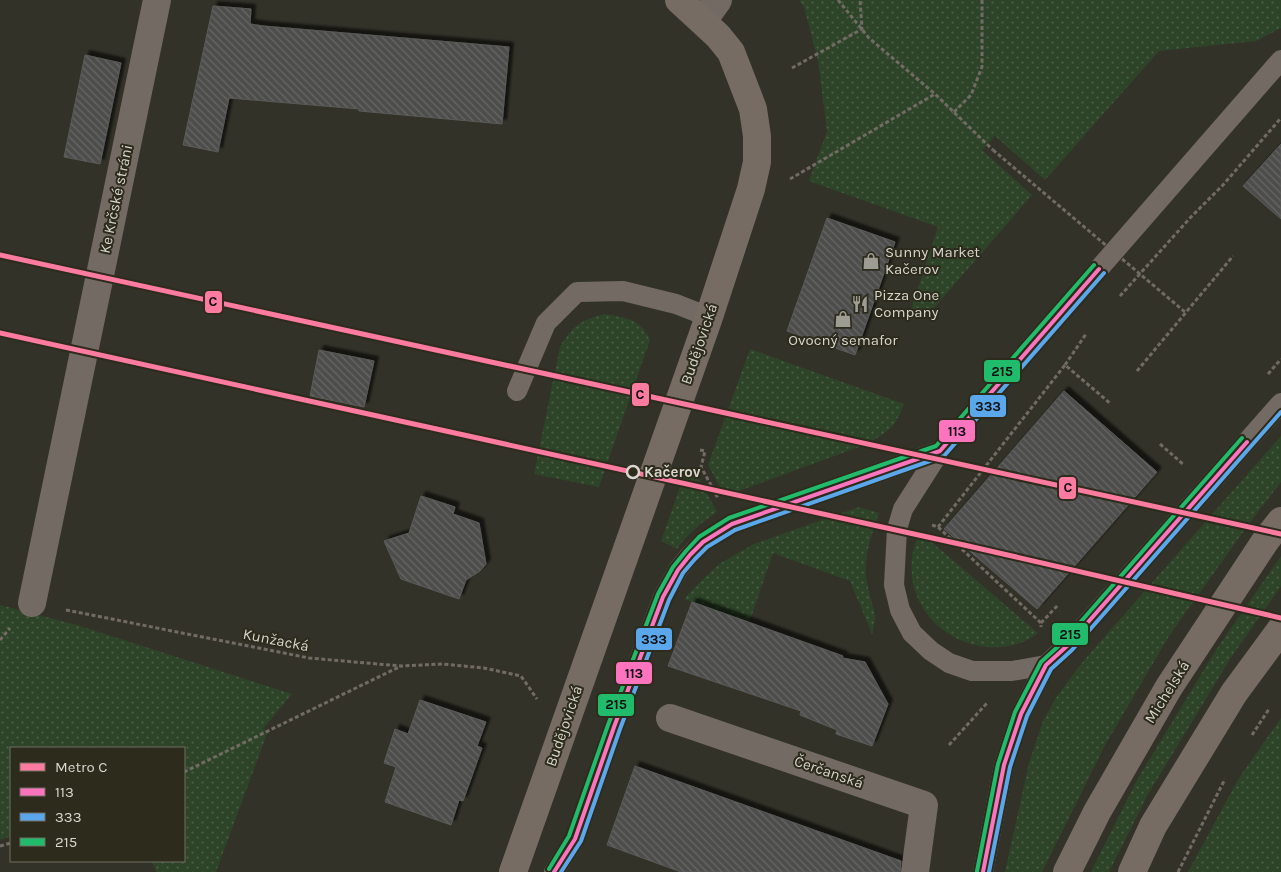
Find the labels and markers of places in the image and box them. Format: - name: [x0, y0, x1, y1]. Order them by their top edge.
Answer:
- place label: Sunny Market Kačerov: [885, 243, 980, 278]
- shop icon: Sunny Market Kačerov: [861, 251, 881, 271]
- place label: Pizza One Company: [874, 286, 939, 321]
- restaurant icon: Pizza One Company: [850, 294, 870, 314]
- shop icon: Ovocný semafor: [833, 309, 853, 329]
- place label: Ovocný semafor: [788, 331, 898, 349]
- place label: Kačerov: [644, 463, 701, 481]
- marker: Kačerov: [626, 465, 640, 479]

